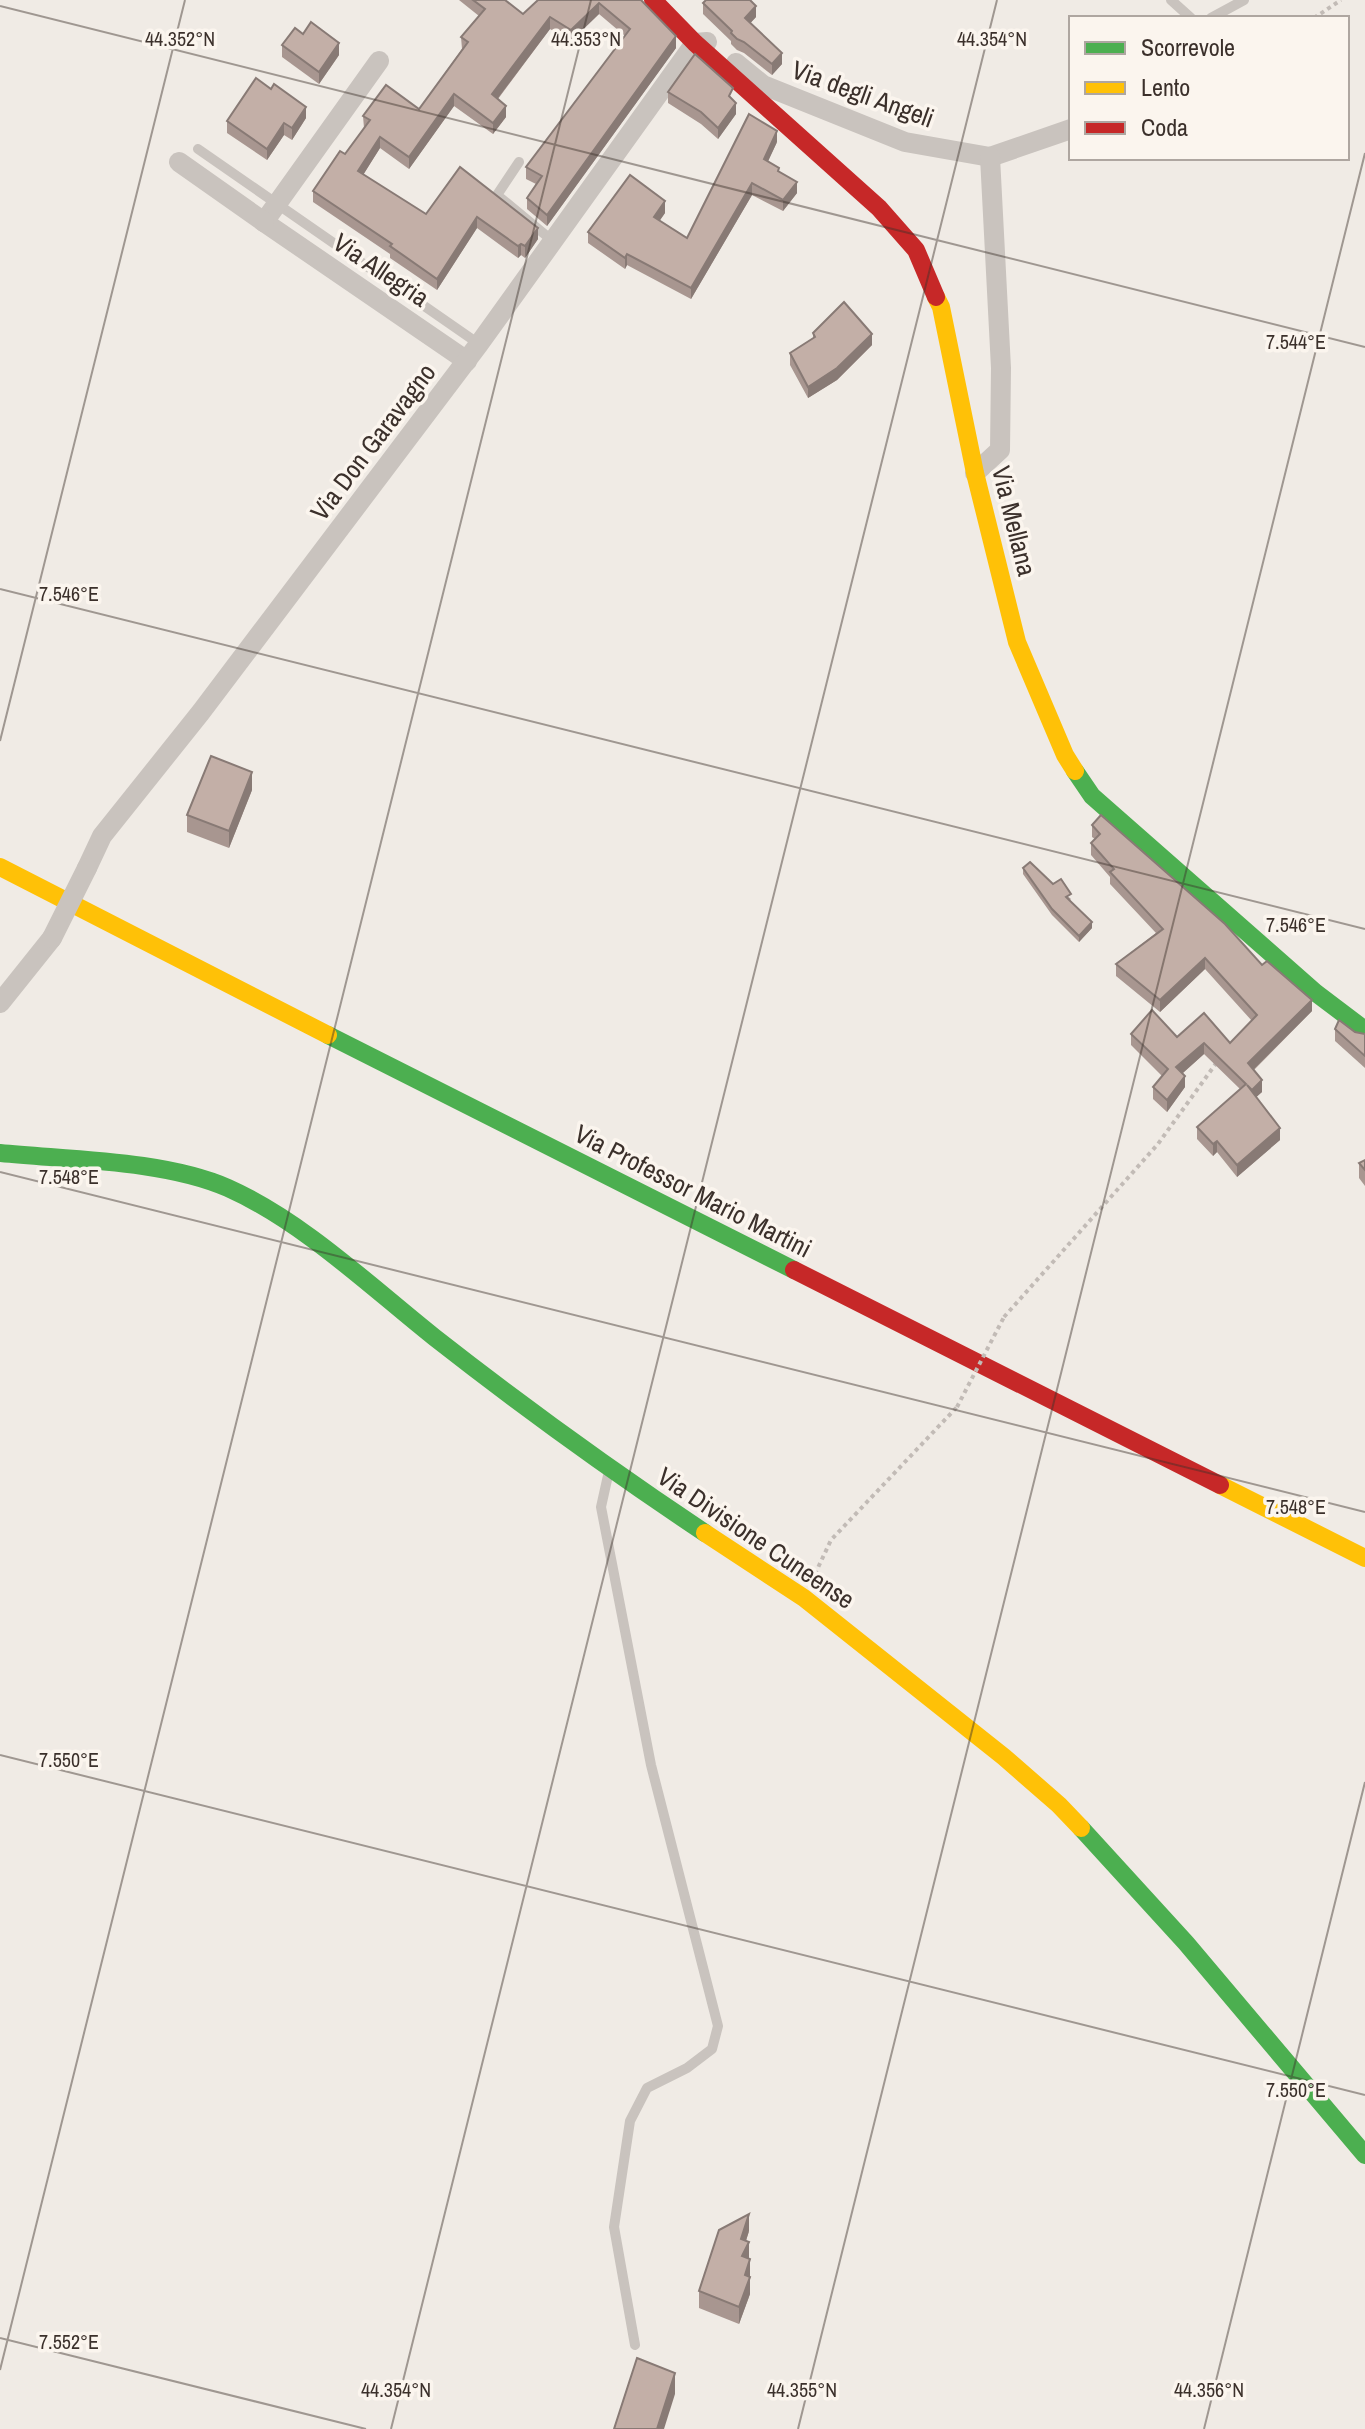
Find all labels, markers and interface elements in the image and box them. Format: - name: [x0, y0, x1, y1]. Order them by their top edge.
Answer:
- legend: [1069, 16, 1349, 160]
- text: 44.352°N: [145, 25, 215, 52]
- text: 44.353°N: [551, 25, 621, 52]
- text: 44.354°N: [957, 25, 1027, 52]
- text: Scorrevole: [1141, 31, 1235, 63]
- street label: Via degli Angeli: [787, 52, 939, 135]
- text: Lento: [1141, 71, 1190, 103]
- text: Coda: [1141, 111, 1188, 143]
- street label: Via Allegria: [326, 225, 436, 315]
- text: 7.544°E: [1266, 328, 1326, 355]
- street label: Via Don Garavagno: [302, 356, 443, 527]
- street label: Via Mellana: [984, 462, 1045, 580]
- text: 7.546°E: [39, 580, 99, 607]
- text: 7.546°E: [1266, 911, 1326, 938]
- street label: Via Professor Mario Martini: [569, 1116, 818, 1266]
- text: 7.548°E: [39, 1163, 99, 1190]
- street label: Via Divisione Cuneense: [651, 1459, 862, 1617]
- text: 7.548°E: [1266, 1493, 1326, 1520]
- text: 7.550°E: [39, 1746, 99, 1773]
- text: 7.550°E: [1266, 2076, 1326, 2103]
- text: 7.552°E: [39, 2328, 99, 2355]
- text: 44.354°N: [361, 2376, 431, 2403]
- text: 44.355°N: [767, 2376, 837, 2403]
- text: 44.356°N: [1174, 2376, 1244, 2403]

